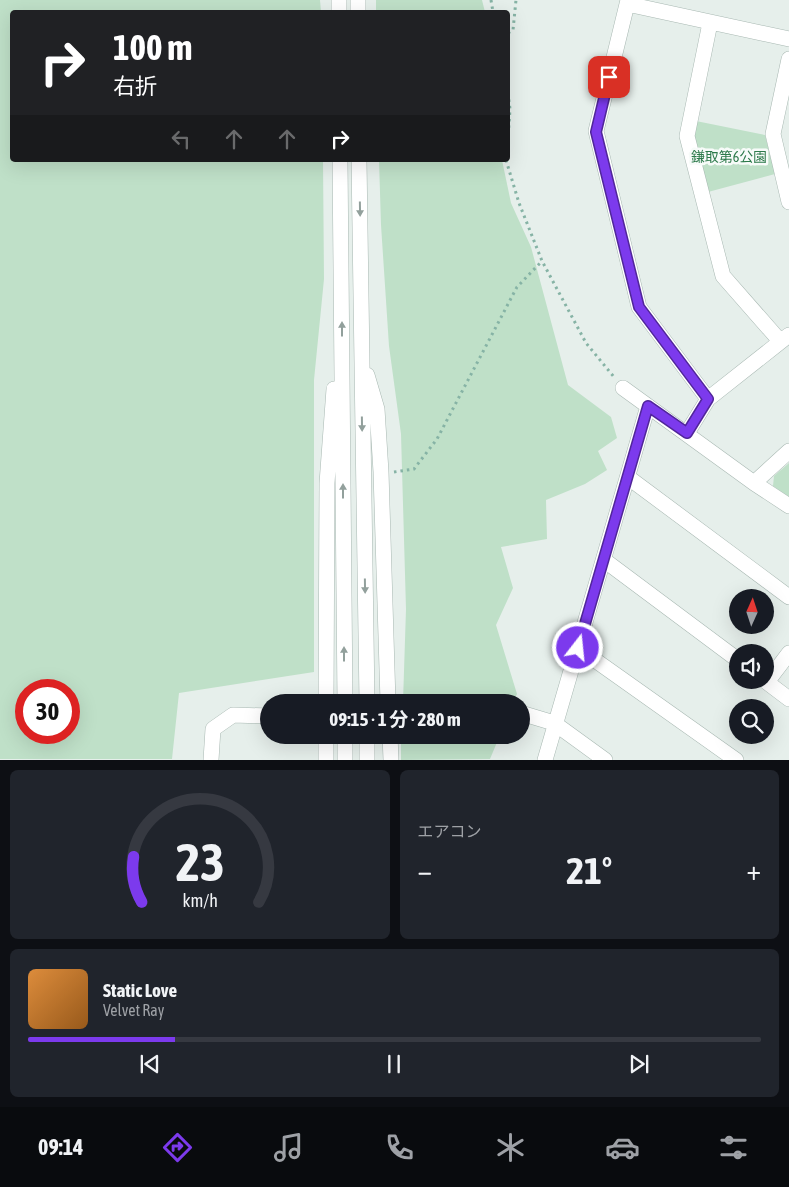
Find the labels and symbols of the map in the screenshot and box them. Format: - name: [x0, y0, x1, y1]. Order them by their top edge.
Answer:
- pin: [588, 56, 630, 98]
- park label: 鎌取第6公園: [691, 149, 767, 165]
- one-way arrow: [356, 201, 364, 217]
- one-way arrow: [338, 321, 346, 337]
- one-way arrow: [359, 416, 367, 432]
- one-way arrow: [339, 483, 347, 499]
- one-way arrow: [361, 578, 369, 594]
- north arrow: [729, 589, 774, 634]
- position arrow: [551, 621, 603, 673]
- one-way arrow: [340, 646, 348, 662]
- speed limit sign: 30: [15, 679, 80, 744]

